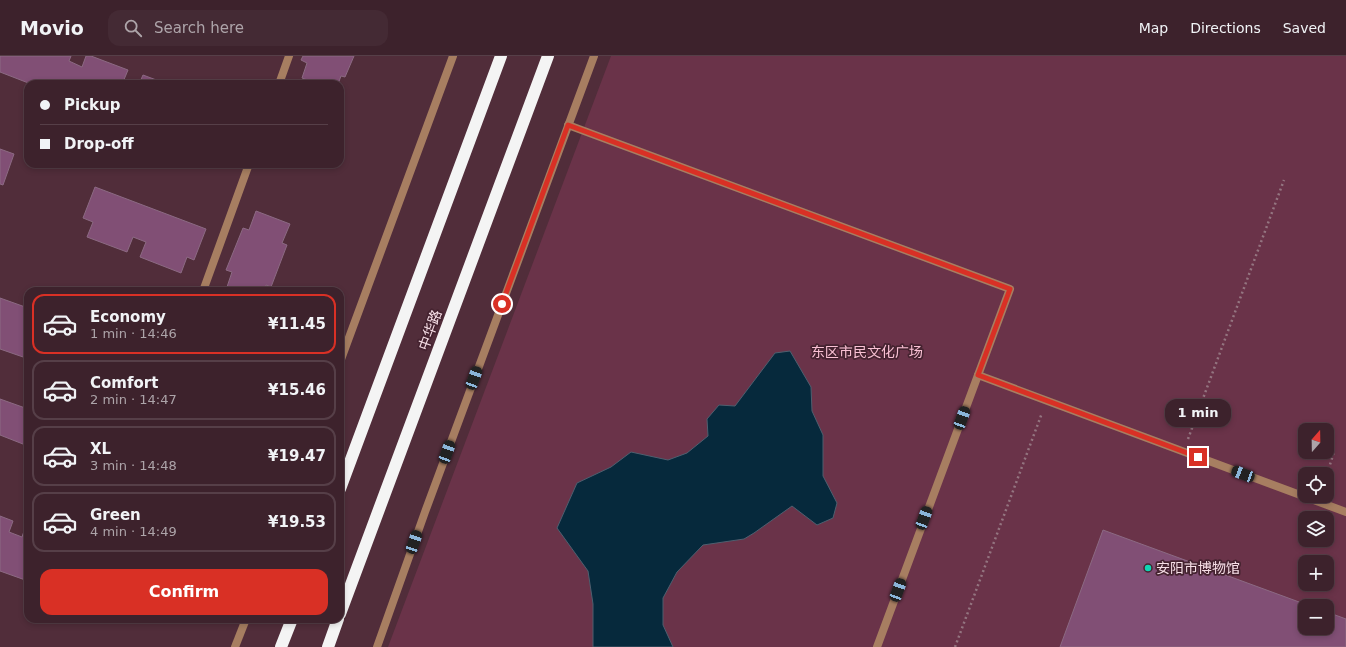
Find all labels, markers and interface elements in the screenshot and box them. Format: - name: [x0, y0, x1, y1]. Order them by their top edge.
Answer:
- search box: [108, 10, 388, 46]
- text: Movio: [20, 17, 84, 39]
- icon: search: [122, 17, 144, 39]
- text: Search here: [154, 19, 244, 37]
- text: Map: [1139, 20, 1168, 36]
- text: Directions: [1190, 20, 1261, 36]
- text: Saved: [1283, 20, 1326, 36]
- text: Pickup: [64, 96, 120, 114]
- text: Drop-off: [64, 135, 134, 153]
- route start: [493, 295, 511, 313]
- icon: car: [42, 306, 78, 342]
- text: Economy: [90, 308, 166, 326]
- street label: 中华路: [415, 308, 445, 352]
- text: ¥11.45: [268, 315, 326, 333]
- text: 1 min · 14:46: [90, 326, 177, 341]
- park label: 东区市民文化广场: [811, 344, 923, 360]
- car: [464, 365, 484, 391]
- icon: car: [42, 372, 78, 408]
- text: Comfort: [90, 374, 158, 392]
- text: ¥15.46: [268, 381, 326, 399]
- text: 2 min · 14:47: [90, 392, 177, 407]
- callout: 1 min: [1165, 399, 1231, 427]
- car: [952, 405, 972, 431]
- text: 1 min: [1178, 405, 1218, 420]
- north arrow: [1298, 423, 1334, 459]
- map controls: [1298, 423, 1334, 635]
- icon: car: [42, 438, 78, 474]
- car: [437, 439, 457, 465]
- text: XL: [90, 440, 111, 458]
- text: ¥19.47: [268, 447, 326, 465]
- route end: [1189, 448, 1207, 466]
- text: 3 min · 14:48: [90, 458, 177, 473]
- car: [1230, 464, 1256, 484]
- button: locate: [1298, 467, 1334, 503]
- icon: car: [42, 504, 78, 540]
- car: [914, 505, 934, 531]
- text: Green: [90, 506, 141, 524]
- button: layers: [1298, 511, 1334, 547]
- text: ¥19.53: [268, 513, 326, 531]
- text: 4 min · 14:49: [90, 524, 177, 539]
- car: [404, 529, 424, 555]
- button: +: [1298, 555, 1334, 591]
- place label: 安阳市博物馆: [1156, 560, 1240, 576]
- marker: 安阳市博物馆: [1143, 563, 1153, 573]
- button: Confirm: [40, 569, 328, 615]
- car: [888, 577, 908, 603]
- button: −: [1298, 599, 1334, 635]

